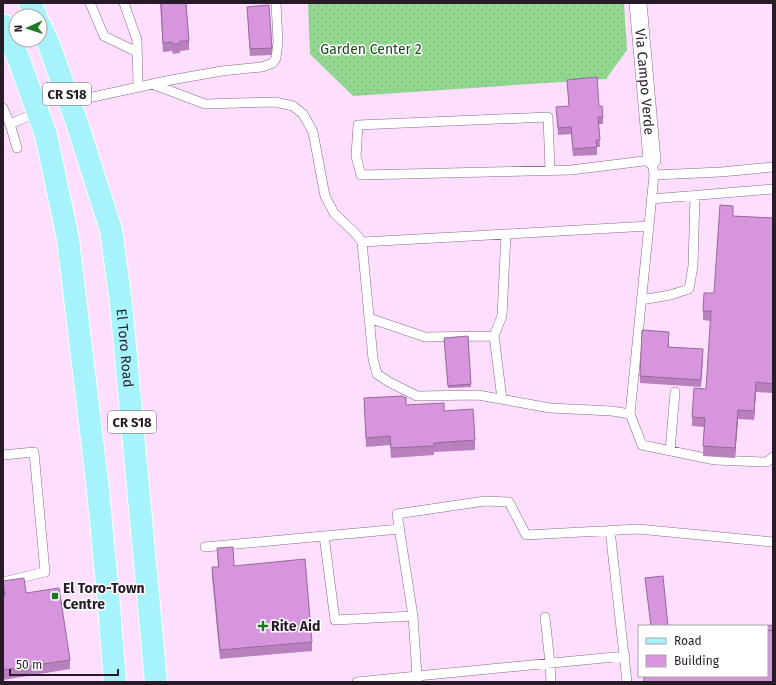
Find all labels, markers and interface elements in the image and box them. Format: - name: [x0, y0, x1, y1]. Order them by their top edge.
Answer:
- north arrow: [8, 8, 48, 48]
- text: N: [12, 25, 25, 32]
- street label: Via Campo Verde: [631, 28, 658, 136]
- park label: Garden Center 2: [320, 41, 422, 58]
- road number: CR S18: [43, 83, 91, 105]
- street label: El Toro Road: [113, 308, 137, 388]
- road number: CR S18: [108, 411, 156, 433]
- place label: El Toro-Town Centre: [63, 580, 145, 613]
- marker: El Toro-Town Centre: [50, 591, 60, 601]
- place label: Rite Aid: [271, 618, 320, 635]
- marker: Rite Aid: [258, 621, 268, 631]
- legend: [638, 625, 768, 677]
- text: Road: [674, 634, 702, 648]
- scale bar: [10, 651, 118, 677]
- text: Building: [674, 654, 720, 668]
- text: 50 m: [16, 658, 42, 672]

